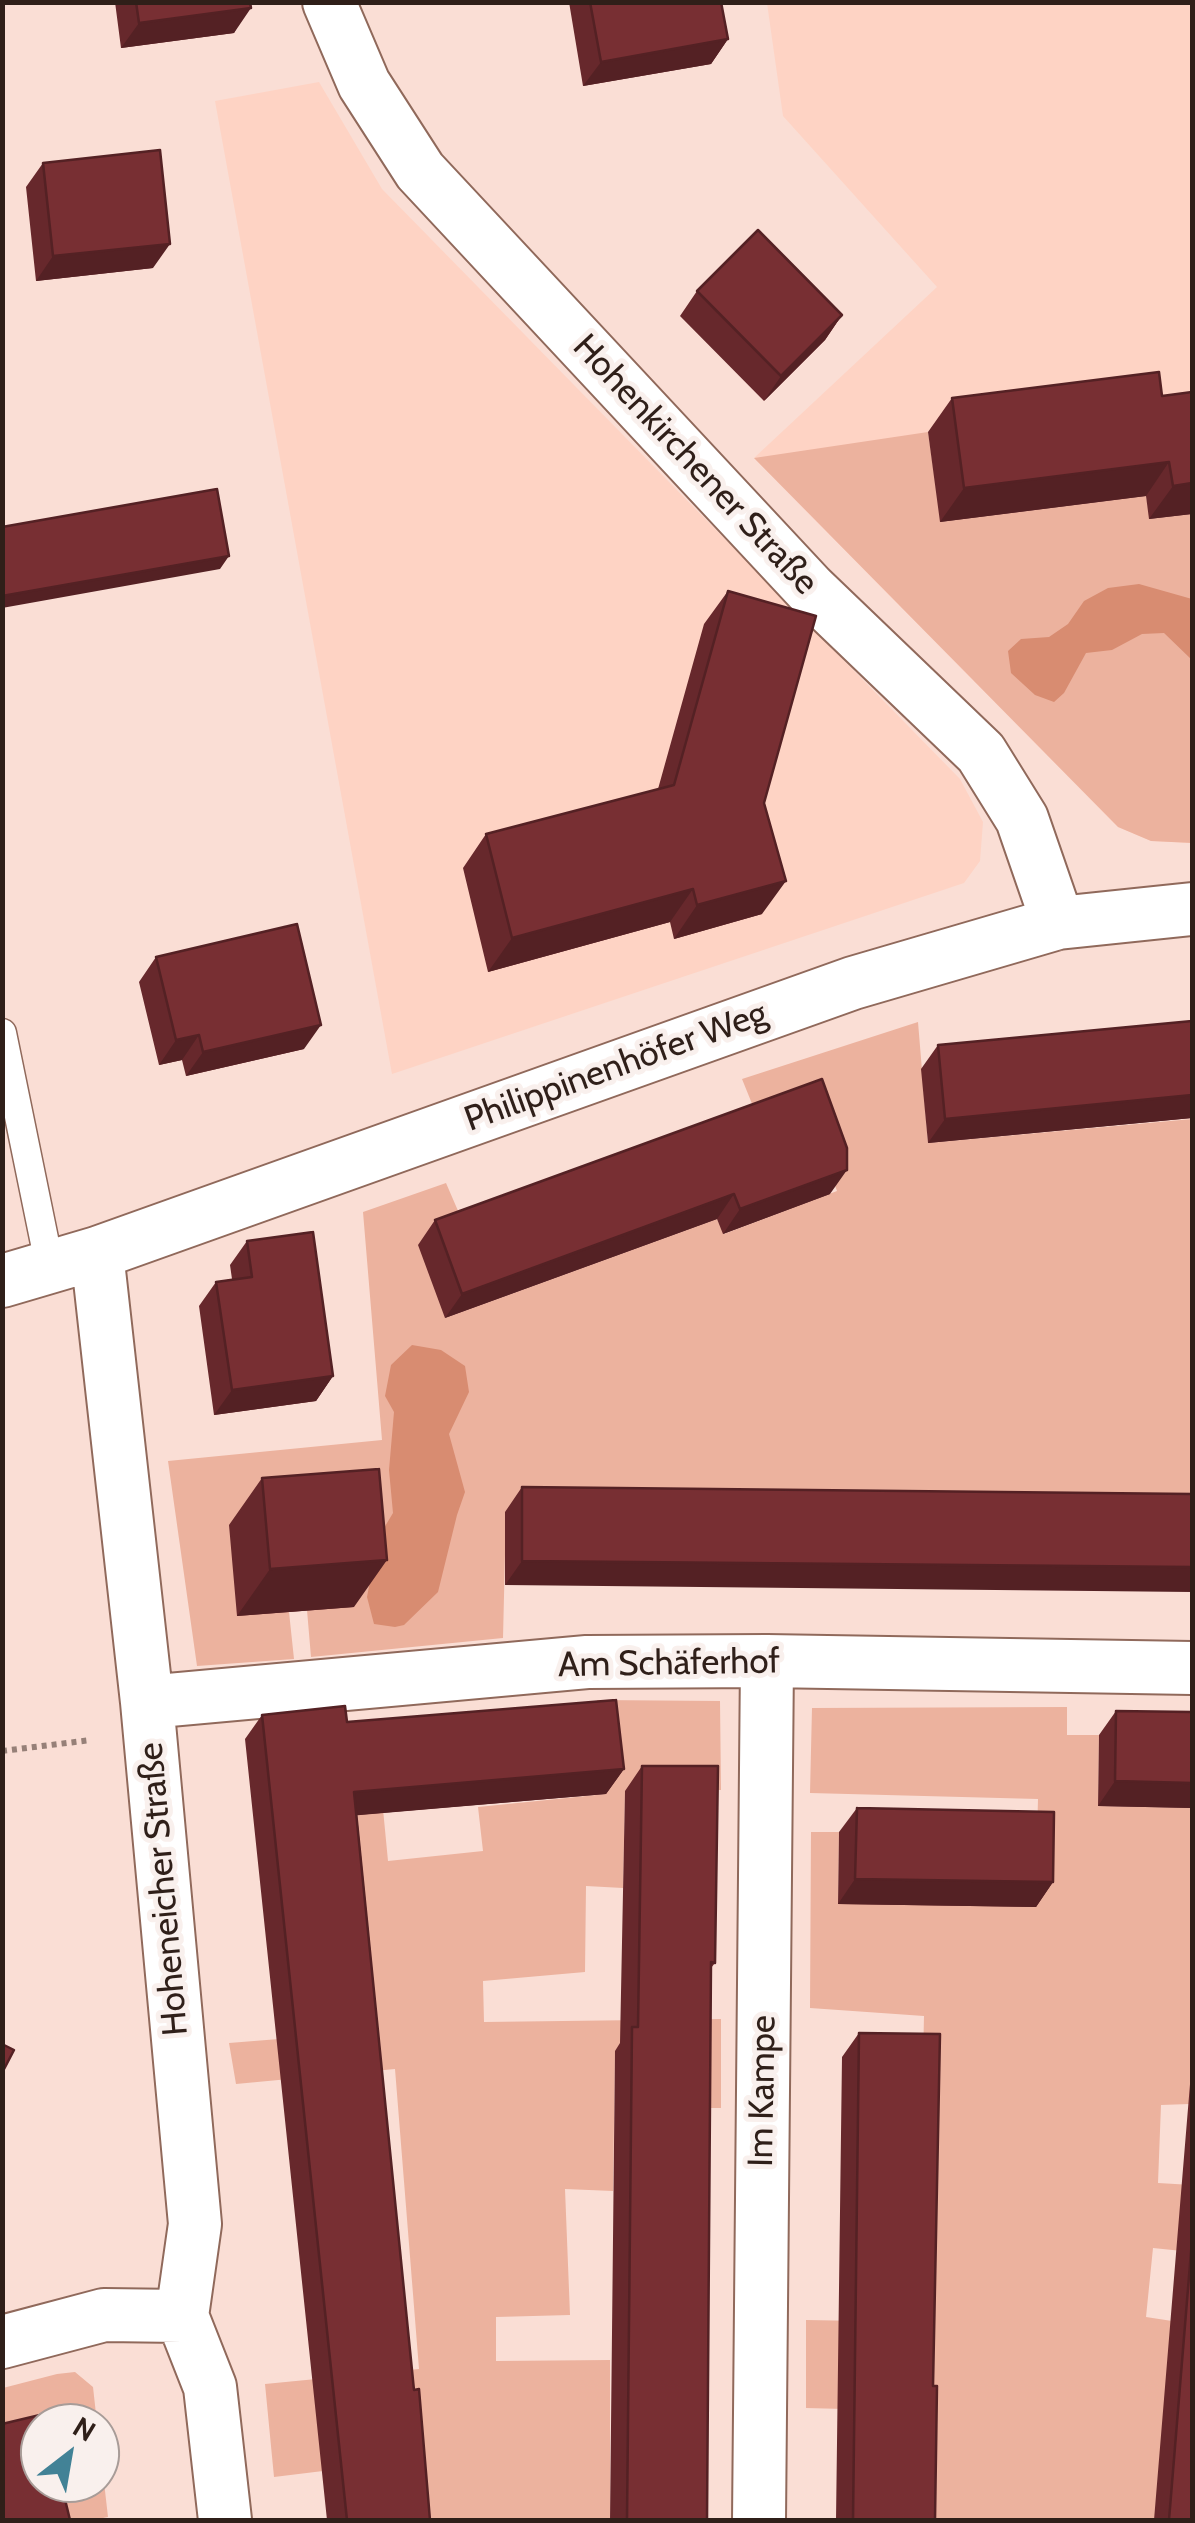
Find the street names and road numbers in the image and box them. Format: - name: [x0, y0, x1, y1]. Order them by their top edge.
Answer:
- street label: Hohenkirchener Straße: [564, 326, 826, 604]
- street label: Philippinenhöfer Weg: [459, 993, 773, 1141]
- street label: Am Schäferhof: [558, 1641, 780, 1687]
- street label: Hoheneicher Straße: [130, 1741, 198, 2037]
- street label: Im Kampe: [741, 2015, 785, 2167]

